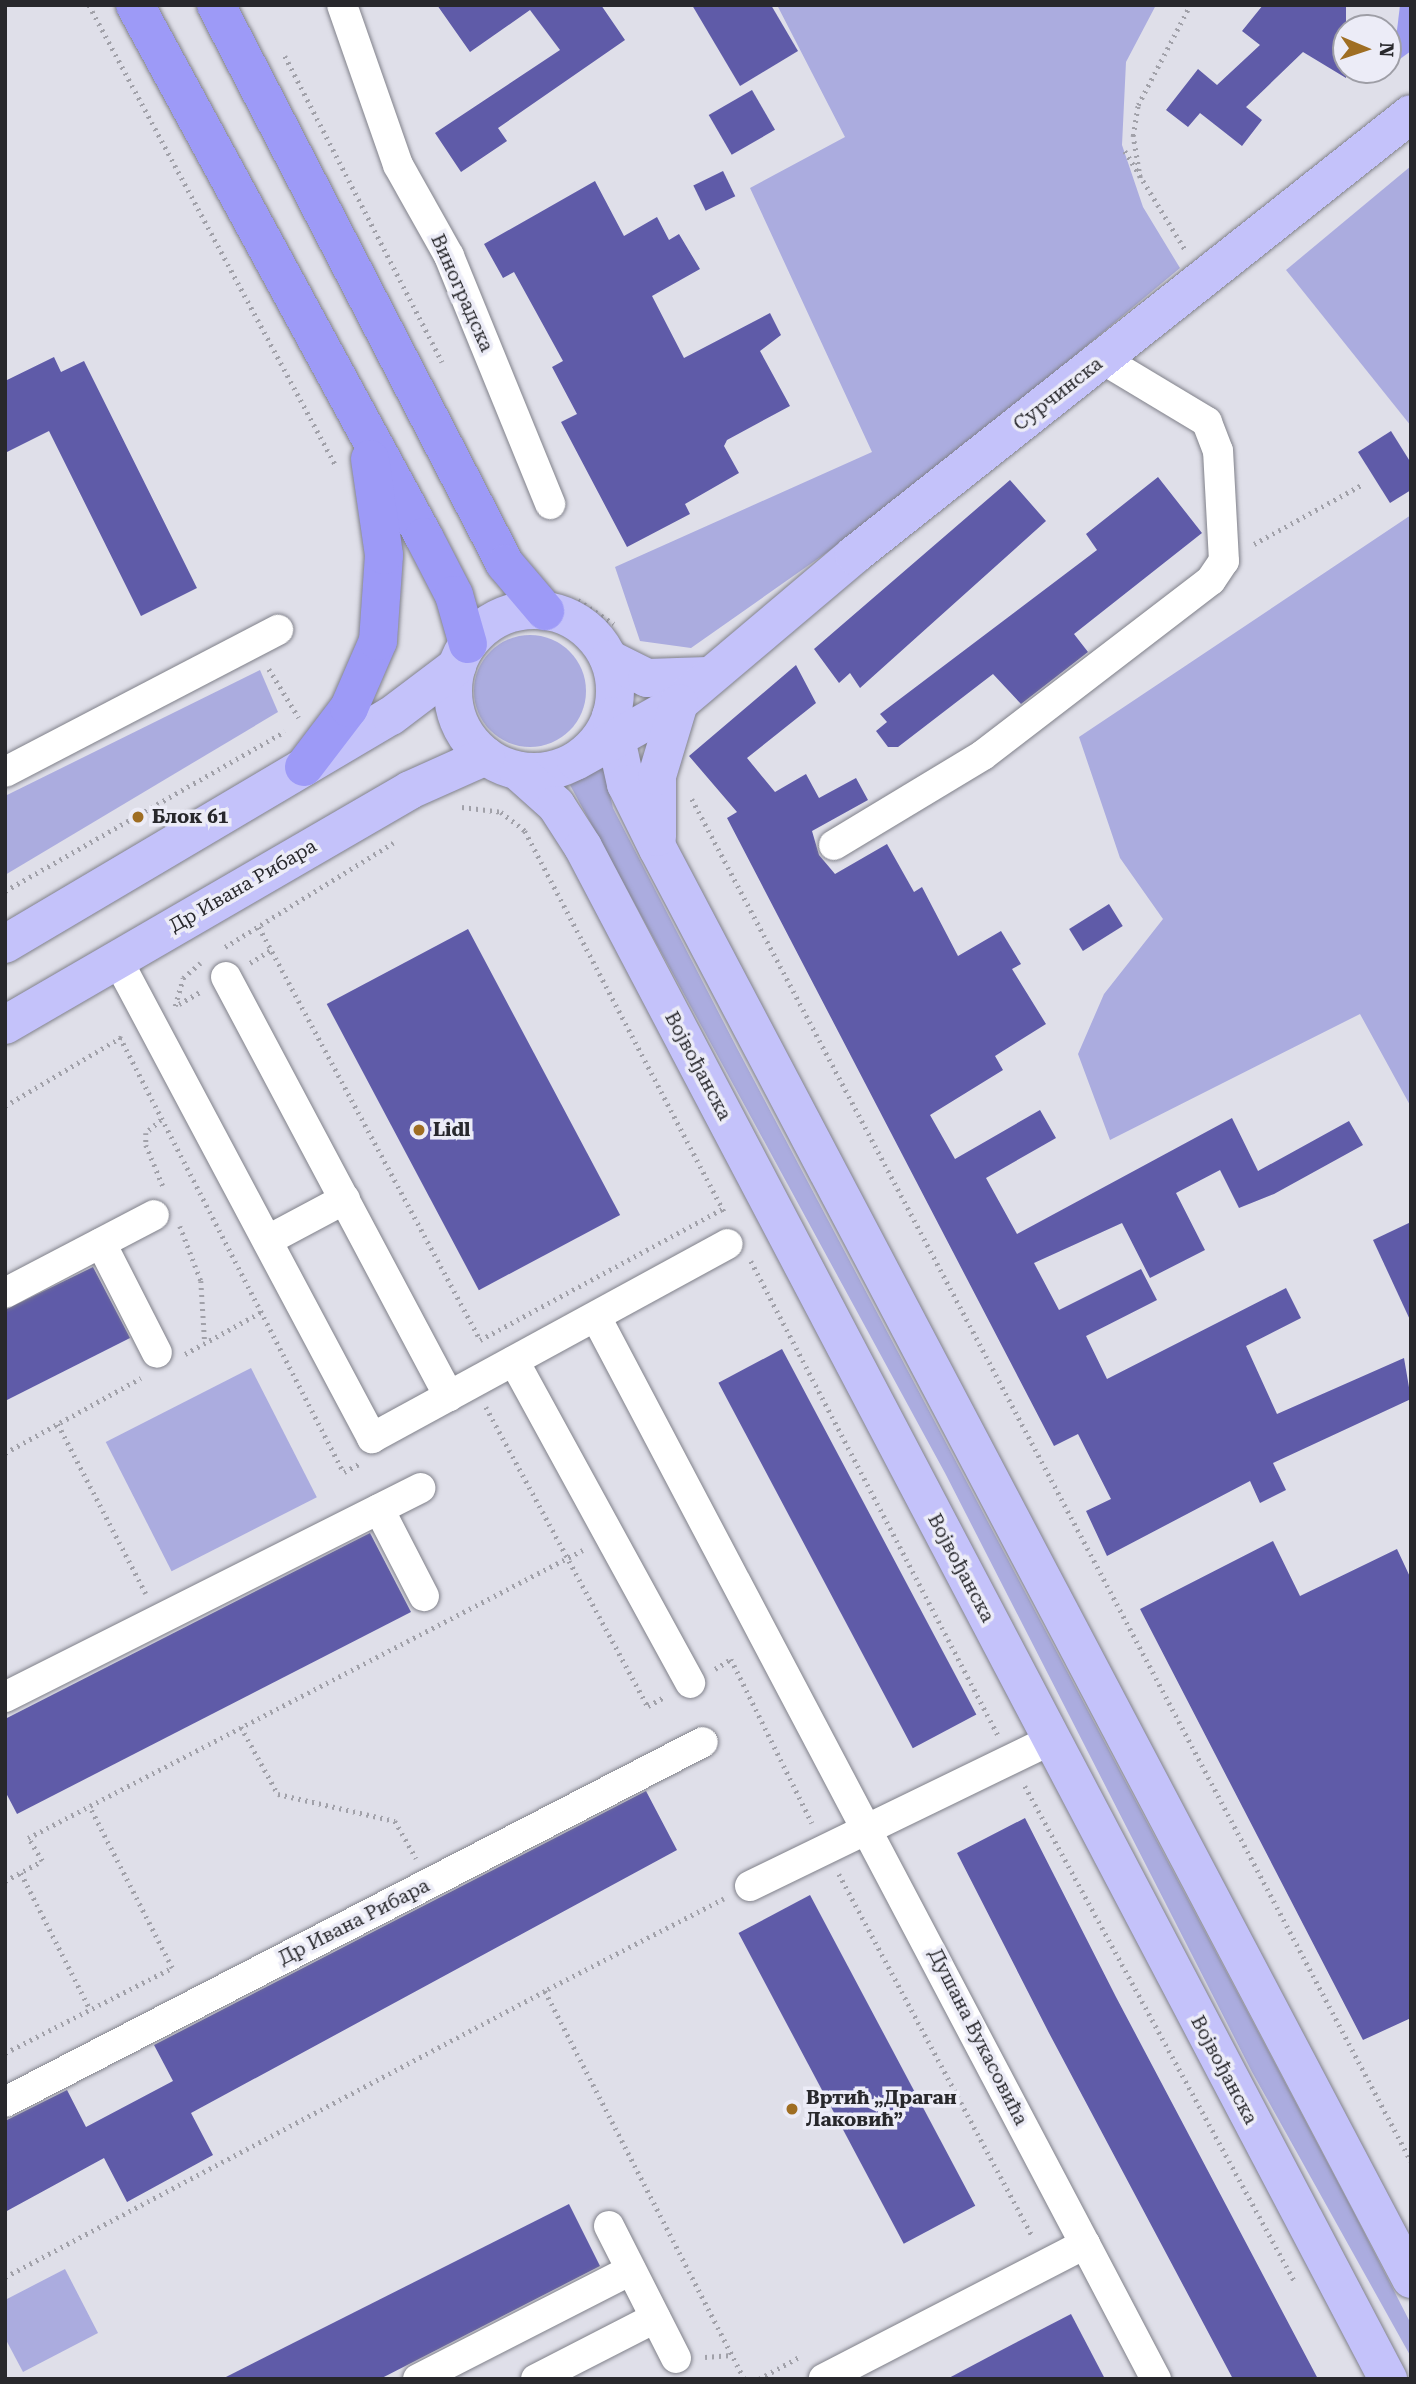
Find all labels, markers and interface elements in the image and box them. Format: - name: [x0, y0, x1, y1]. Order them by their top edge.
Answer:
- north arrow: [1332, 14, 1402, 84]
- text: N: [1375, 42, 1398, 57]
- street label: Виноградска: [426, 231, 498, 355]
- street label: Сурчинска: [1009, 352, 1107, 436]
- place label: Блок 61: [152, 806, 228, 828]
- marker: Блок 61: [130, 809, 146, 825]
- street label: Др Ивана Рибара: [165, 835, 321, 937]
- street label: Војвођанска: [660, 1008, 736, 1124]
- place label: Lidl: [433, 1119, 470, 1141]
- marker: Lidl: [411, 1122, 427, 1138]
- street label: Војвођанска: [923, 1510, 999, 1626]
- street label: Др Ивана Рибара: [275, 1874, 433, 1970]
- street label: Душана Вукасовића: [924, 1945, 1032, 2129]
- street label: Војвођанска: [1186, 2012, 1262, 2128]
- place label: Вртић „Драган Лаковић”: [806, 2087, 956, 2131]
- marker: Вртић „Драган Лаковић”: [784, 2101, 800, 2117]

